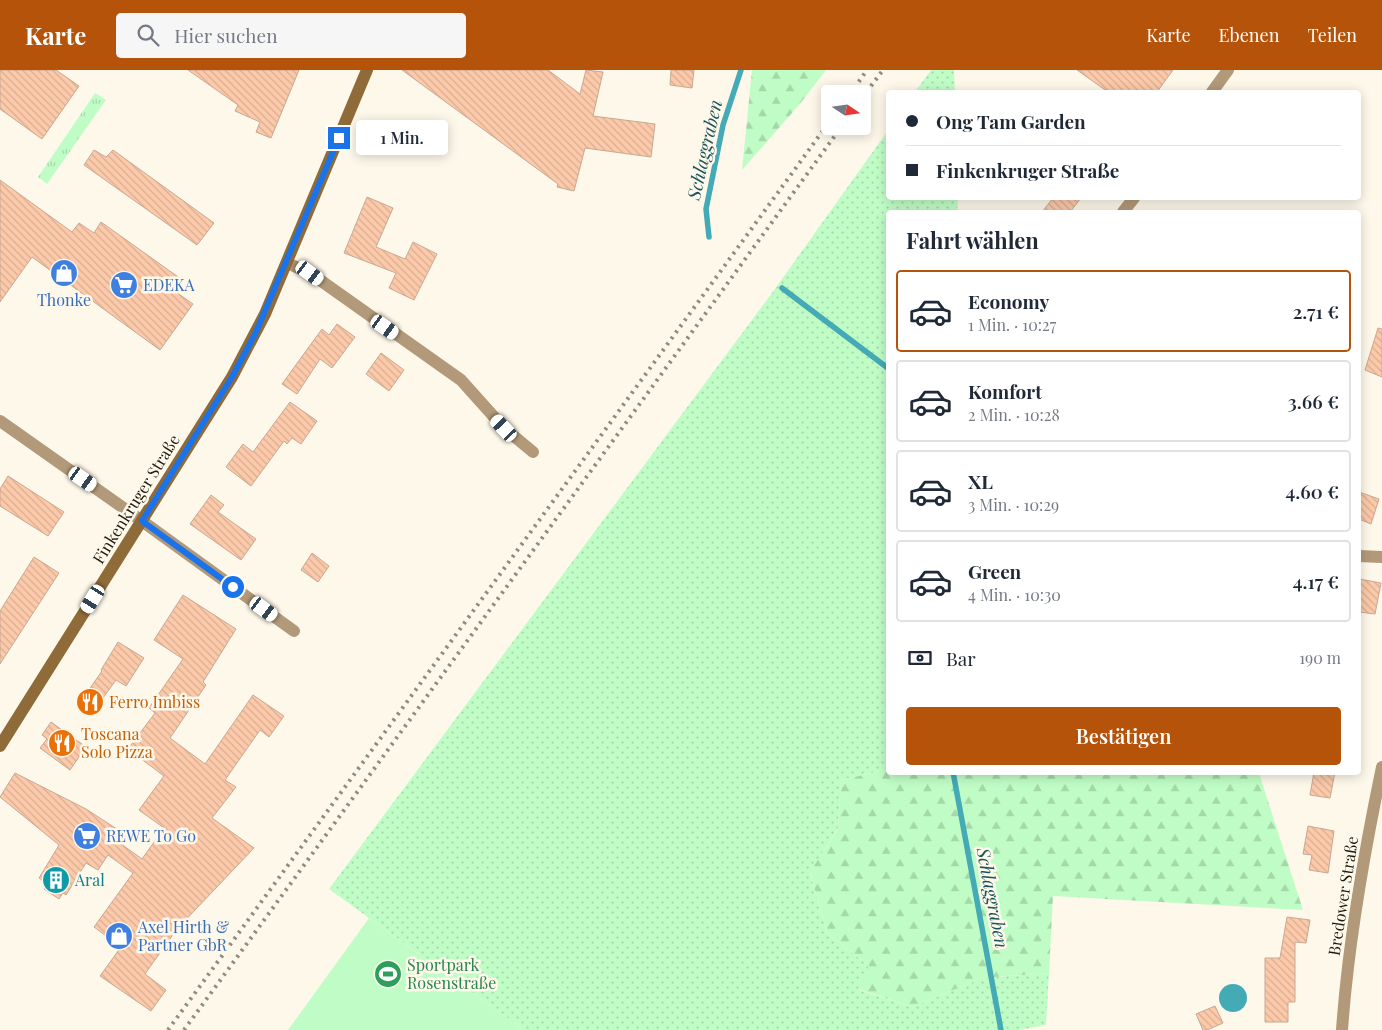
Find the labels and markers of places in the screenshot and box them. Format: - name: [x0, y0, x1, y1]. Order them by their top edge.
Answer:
- shop icon: Thonke: [49, 258, 79, 288]
- supermarket icon: EDEKA: [109, 270, 139, 300]
- place label: EDEKA: [143, 274, 195, 295]
- place label: Thonke: [37, 289, 91, 310]
- restaurant icon: Ferro Imbiss: [75, 687, 105, 717]
- place label: Ferro Imbiss: [109, 691, 200, 712]
- place label: Toscana Solo Pizza: [81, 723, 153, 762]
- restaurant icon: Toscana Solo Pizza: [47, 728, 77, 758]
- supermarket icon: REWE To Go: [72, 821, 102, 851]
- place label: REWE To Go: [106, 825, 196, 846]
- building icon: Aral: [41, 865, 71, 895]
- place label: Aral: [74, 869, 105, 890]
- place label: Axel Hirth & Partner GbR: [137, 916, 230, 955]
- shop icon: Axel Hirth & Partner GbR: [104, 921, 134, 951]
- place label: Sportpark Rosenstraße: [407, 954, 496, 993]
- sports icon: Sportpark Rosenstraße: [373, 959, 403, 989]

